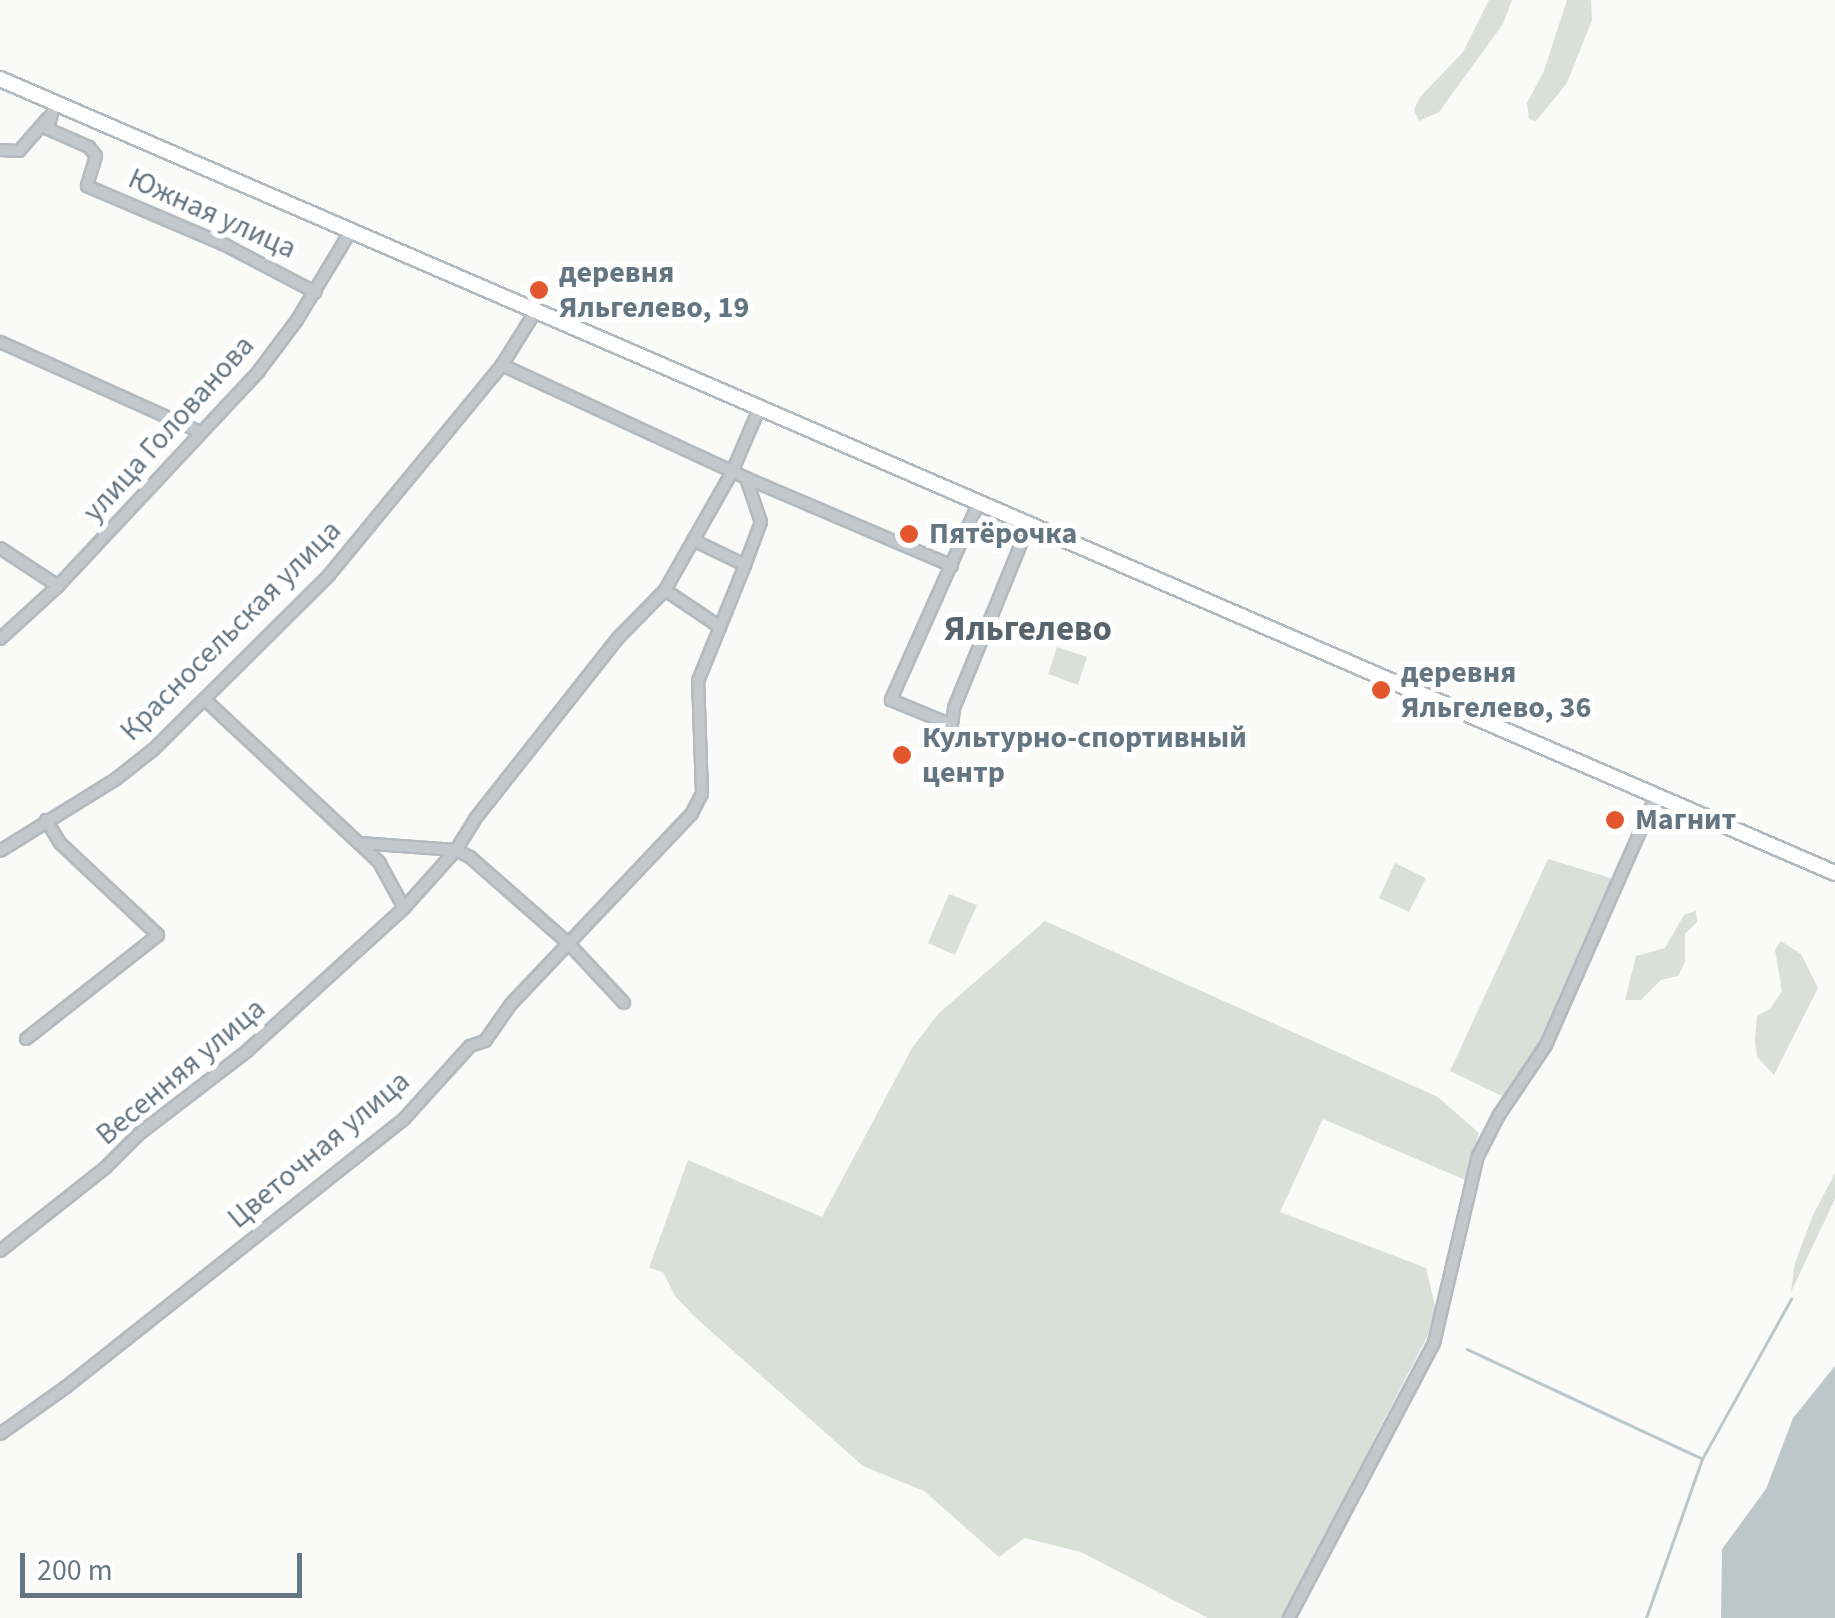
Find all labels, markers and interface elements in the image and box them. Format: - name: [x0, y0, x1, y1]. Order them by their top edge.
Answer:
- street label: Южная улица: [123, 161, 301, 267]
- place label: деревня Яльгелево, 19: [559, 255, 749, 326]
- marker: деревня Яльгелево, 19: [528, 279, 550, 301]
- street label: улица Голованова: [76, 328, 262, 530]
- street label: Красносельская улица: [113, 513, 349, 749]
- place label: Пятёрочка: [929, 516, 1077, 552]
- marker: Пятёрочка: [898, 523, 920, 545]
- district label: Яльгелево: [944, 608, 1112, 650]
- place label: деревня Яльгелево, 36: [1401, 655, 1591, 726]
- marker: деревня Яльгелево, 36: [1370, 679, 1392, 701]
- place label: Культурно-спортивный центр: [922, 720, 1247, 790]
- marker: Культурно-спортивный центр: [891, 744, 913, 766]
- place label: Магнит: [1635, 802, 1736, 838]
- marker: Магнит: [1604, 809, 1626, 831]
- street label: Весенняя улица: [89, 991, 273, 1153]
- street label: Цветочная улица: [221, 1063, 417, 1237]
- scale bar: [25, 1533, 308, 1595]
- text: 200 m: [37, 1549, 113, 1592]

